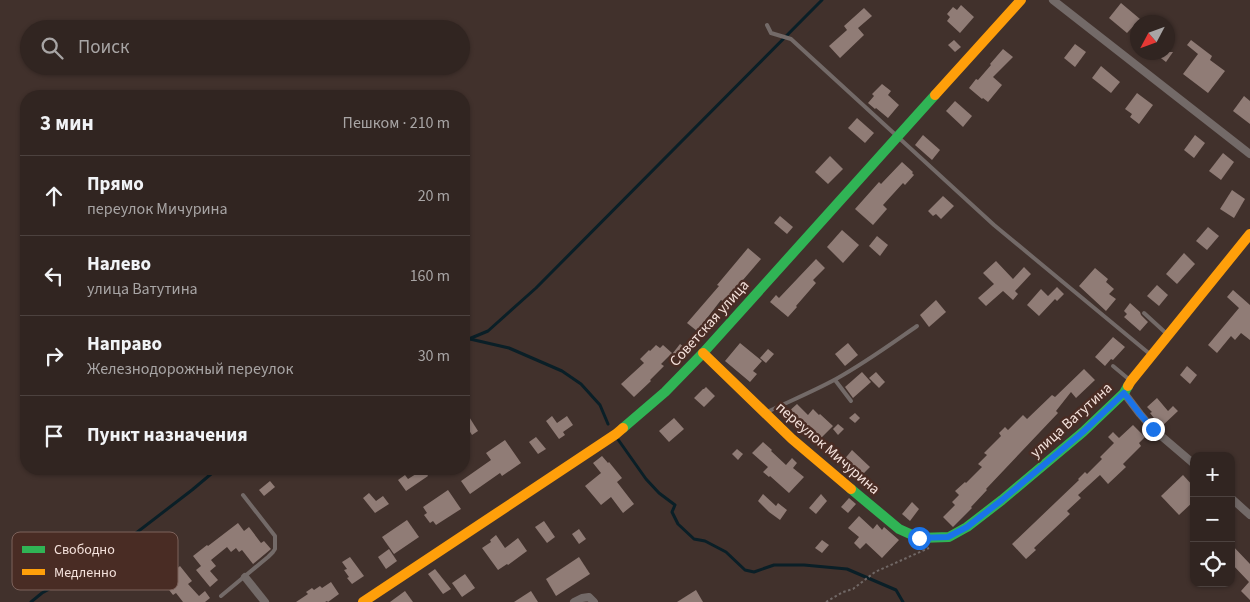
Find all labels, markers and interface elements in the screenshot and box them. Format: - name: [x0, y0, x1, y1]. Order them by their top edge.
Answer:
- north arrow: [1130, 15, 1175, 60]
- search box: [20, 20, 470, 75]
- icon: search: [38, 34, 66, 62]
- text: Поиск: [78, 34, 129, 61]
- text: 3 мин: [40, 108, 94, 138]
- text: Пешком · 210 m: [343, 112, 450, 134]
- text: Прямо: [87, 171, 144, 198]
- icon: ahead: [40, 182, 68, 210]
- text: 20 m: [418, 185, 450, 207]
- text: переулок Мичурина: [87, 198, 228, 220]
- text: Налево: [87, 251, 151, 278]
- icon: left: [40, 262, 68, 290]
- text: 160 m: [410, 265, 450, 287]
- street label: Советская улица: [665, 275, 754, 371]
- text: улица Ватутина: [87, 278, 198, 300]
- text: Направо: [87, 331, 162, 358]
- icon: right: [40, 342, 68, 370]
- text: 30 m: [418, 345, 450, 367]
- text: Железнодорожный переулок: [87, 358, 293, 380]
- street label: улица Ватутина: [1026, 378, 1117, 463]
- street label: переулок Мичурина: [771, 397, 884, 500]
- route end: [1142, 418, 1165, 441]
- icon: arrive: [40, 422, 68, 450]
- text: Пункт назначения: [87, 422, 248, 449]
- map controls: [1190, 452, 1235, 587]
- button: +: [1190, 452, 1235, 497]
- button: −: [1190, 497, 1235, 542]
- route start: [908, 527, 931, 550]
- legend: [12, 532, 178, 590]
- text: Свободно: [54, 540, 115, 560]
- button: locate: [1190, 542, 1235, 587]
- text: Медленно: [54, 563, 117, 583]

